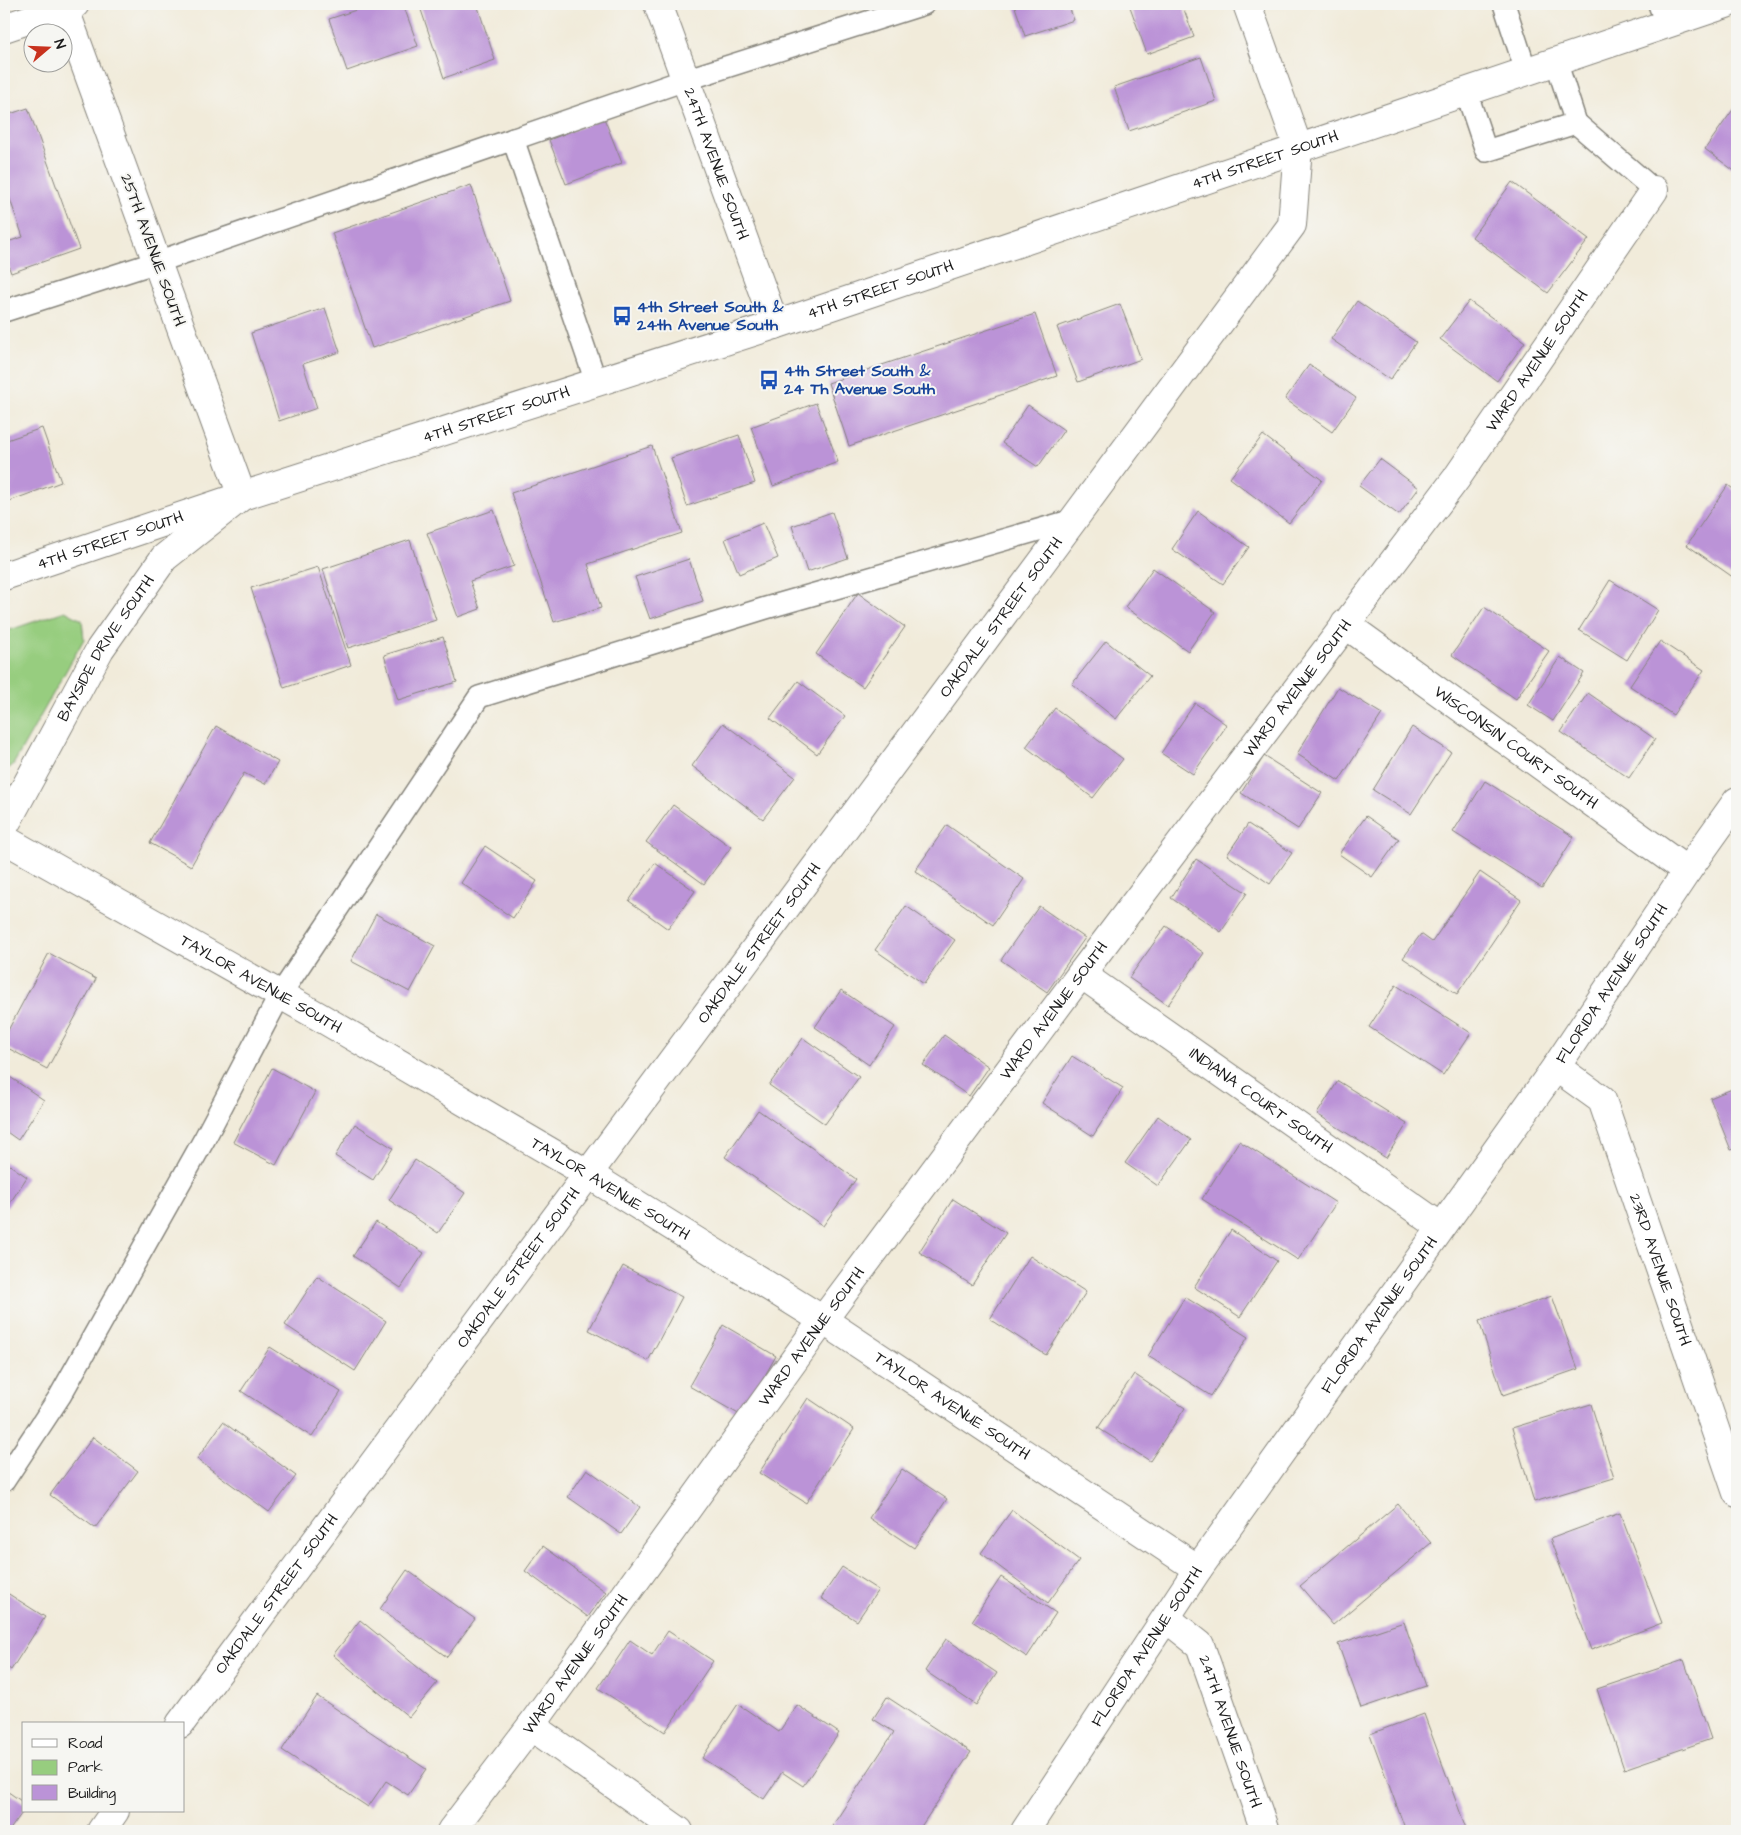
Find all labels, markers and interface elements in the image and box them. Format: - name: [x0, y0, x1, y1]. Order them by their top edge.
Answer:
- north arrow: [22, 22, 72, 72]
- text: N: [48, 37, 70, 52]
- street label: 24TH AVENUE SOUTH: [678, 85, 754, 243]
- street label: 4TH STREET SOUTH: [1189, 125, 1342, 195]
- street label: 25TH AVENUE SOUTH: [115, 171, 191, 330]
- street label: 4TH STREET SOUTH: [804, 254, 957, 324]
- street label: WARD AVENUE SOUTH: [1481, 285, 1594, 436]
- place label: 4th Street South & 24th Avenue South: [636, 296, 785, 336]
- bus stop icon: 4th Street South & 24th Avenue South: [611, 305, 633, 327]
- place label: 4th Street South & 24 Th Avenue South: [783, 360, 936, 400]
- bus stop icon: 4th Street South & 24 Th Avenue South: [758, 369, 780, 391]
- street label: 4TH STREET SOUTH: [420, 380, 573, 448]
- street label: 4TH STREET SOUTH: [34, 505, 187, 575]
- street label: OAKDALE STREET SOUTH: [934, 532, 1068, 702]
- street label: BAYSIDE DRIVE SOUTH: [52, 570, 160, 725]
- street label: WARD AVENUE SOUTH: [1238, 615, 1357, 762]
- street label: WISCONSIN COURT SOUTH: [1430, 681, 1603, 814]
- street label: OAKDALE STREET SOUTH: [692, 858, 826, 1028]
- street label: FLORIDA AVENUE SOUTH: [1550, 899, 1673, 1068]
- street label: TAYLOR AVENUE SOUTH: [176, 929, 346, 1039]
- street label: WARD AVENUE SOUTH: [995, 937, 1113, 1084]
- street label: INDIANA COURT SOUTH: [1185, 1042, 1337, 1159]
- street label: TAYLOR AVENUE SOUTH: [527, 1132, 694, 1246]
- street label: OAKDALE STREET SOUTH: [452, 1183, 585, 1353]
- street label: 23RD AVENUE SOUTH: [1624, 1191, 1697, 1349]
- street label: FLORIDA AVENUE SOUTH: [1316, 1232, 1443, 1398]
- street label: WARD AVENUE SOUTH: [753, 1262, 870, 1411]
- street label: TAYLOR AVENUE SOUTH: [870, 1346, 1035, 1466]
- street label: OAKDALE STREET SOUTH: [210, 1509, 344, 1679]
- street label: FLORIDA AVENUE SOUTH: [1086, 1562, 1208, 1731]
- street label: WARD AVENUE SOUTH: [517, 1590, 633, 1739]
- street label: 24TH AVENUE SOUTH: [1193, 1652, 1267, 1811]
- legend: [22, 1722, 185, 1812]
- text: Road: [68, 1733, 103, 1754]
- text: Park: [68, 1757, 103, 1778]
- text: Building: [68, 1783, 116, 1805]

